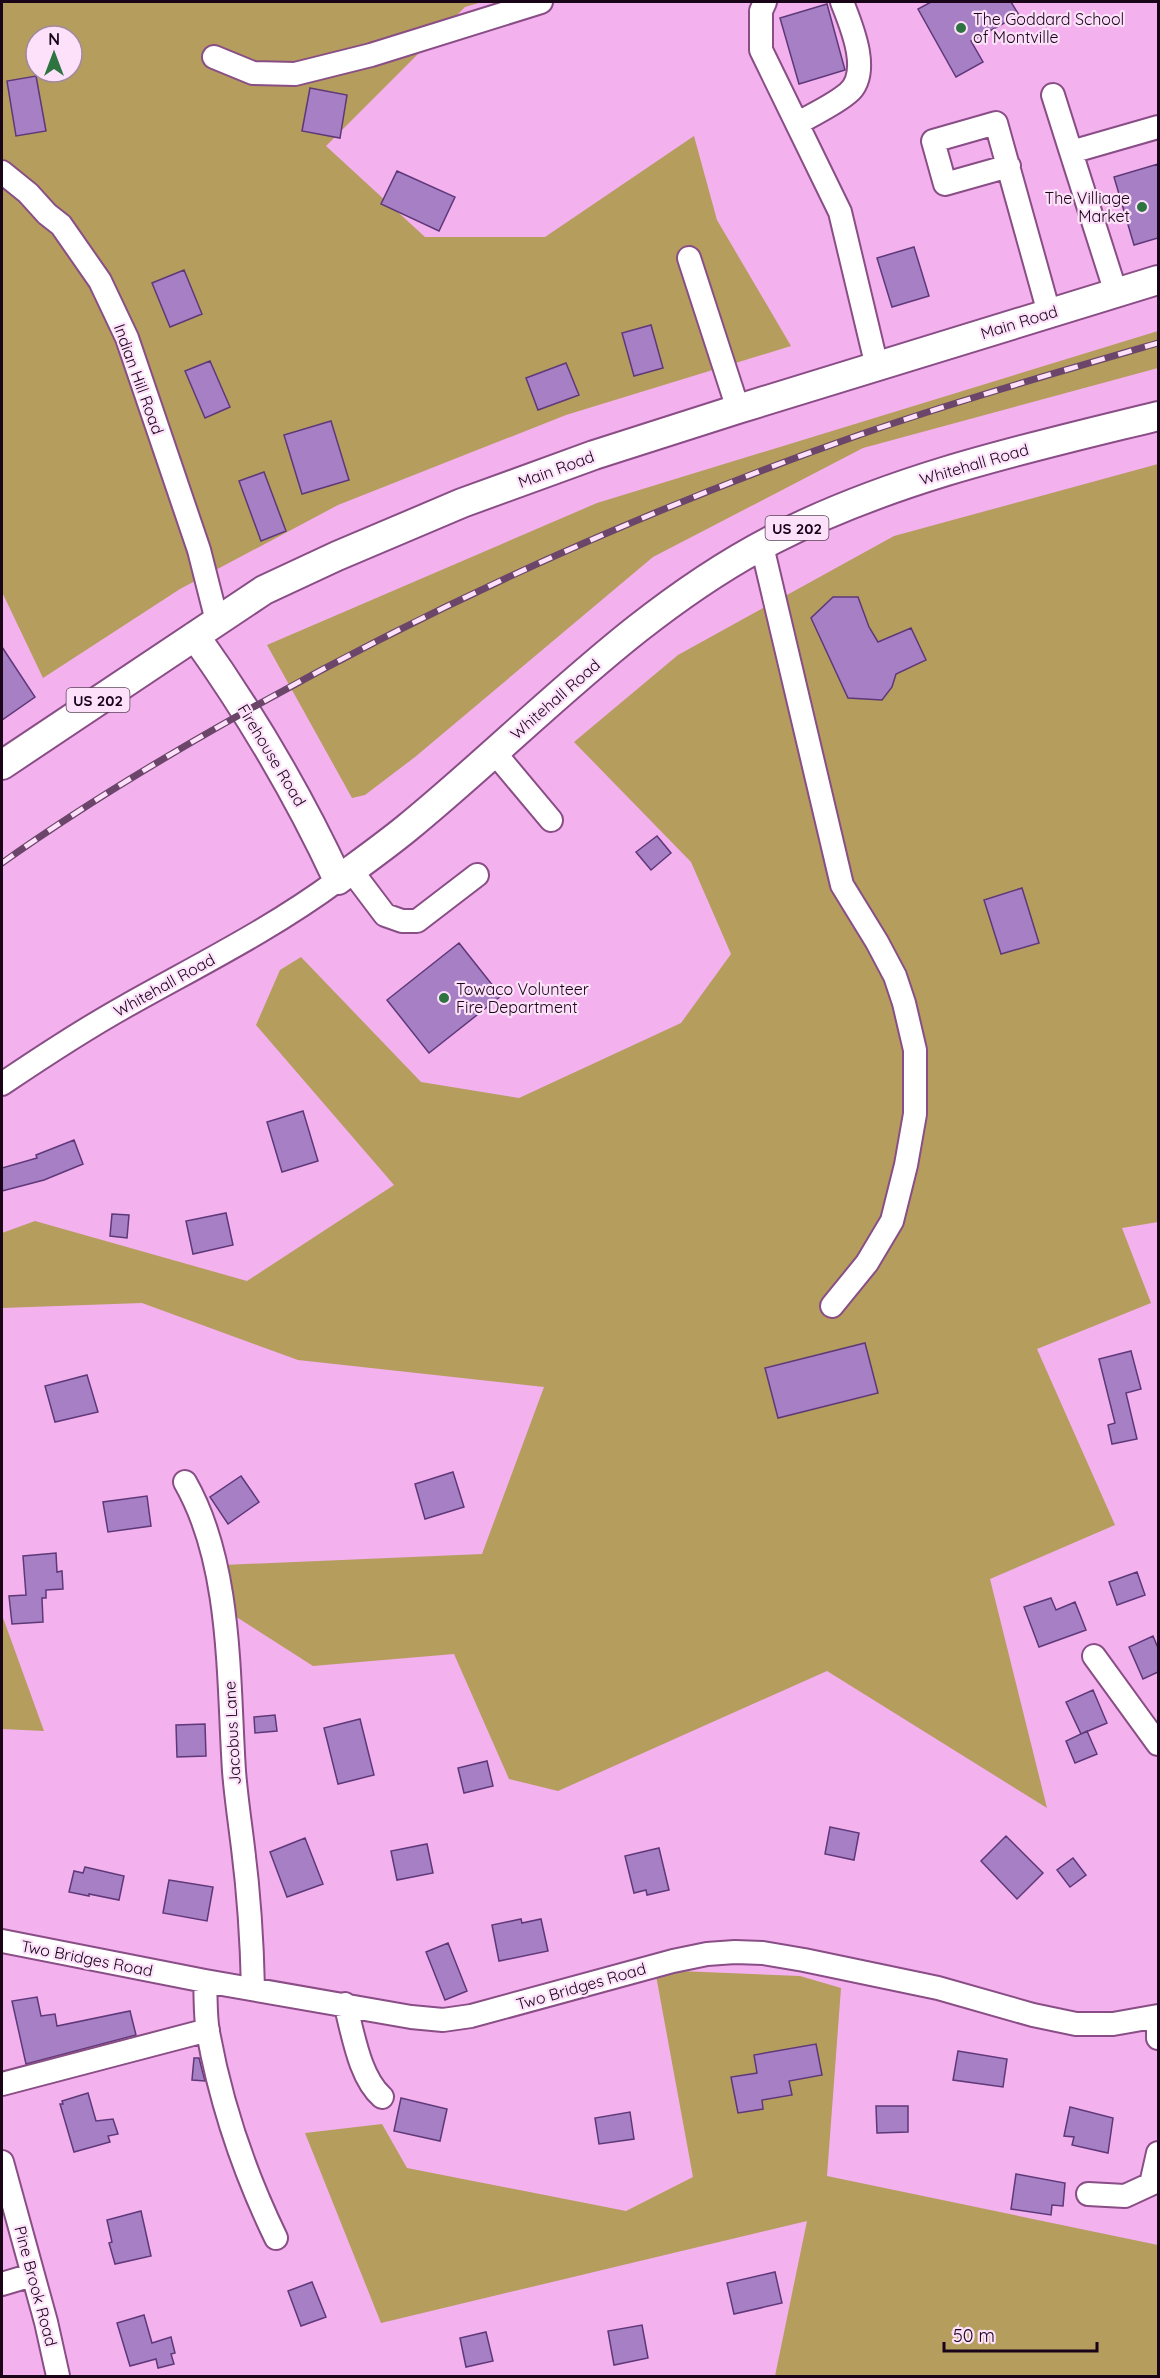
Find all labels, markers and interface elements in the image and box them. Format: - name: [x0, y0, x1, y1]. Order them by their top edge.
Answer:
- place label: The Goddard School of Montville: [973, 9, 1124, 47]
- marker: The Goddard School of Montville: [954, 21, 968, 35]
- north arrow: [24, 24, 84, 84]
- text: N: [48, 29, 60, 49]
- place label: The Villiage Market: [1045, 188, 1130, 226]
- marker: The Villiage Market: [1135, 200, 1149, 214]
- street label: Main Road: [978, 301, 1060, 343]
- street label: Indian Hill Road: [110, 321, 168, 437]
- street label: Whitehall Road: [917, 439, 1031, 489]
- street label: Main Road: [515, 446, 597, 492]
- road number: US 202: [766, 516, 828, 540]
- street label: Whitehall Road: [506, 655, 604, 743]
- road number: US 202: [66, 688, 130, 712]
- street label: Firehouse Road: [234, 700, 310, 810]
- street label: Whitehall Road: [110, 949, 218, 1021]
- place label: Towaco Volunteer Fire Department: [456, 979, 589, 1017]
- marker: Towaco Volunteer Fire Department: [437, 991, 451, 1005]
- street label: Jacobus Lane: [219, 1681, 245, 1785]
- street label: Two Bridges Road: [19, 1935, 155, 1981]
- street label: Two Bridges Road: [514, 1958, 648, 2014]
- street label: Pine Brook Road: [10, 2224, 62, 2348]
- scale bar: [944, 2315, 1097, 2353]
- text: 50 m: [953, 2324, 995, 2347]

